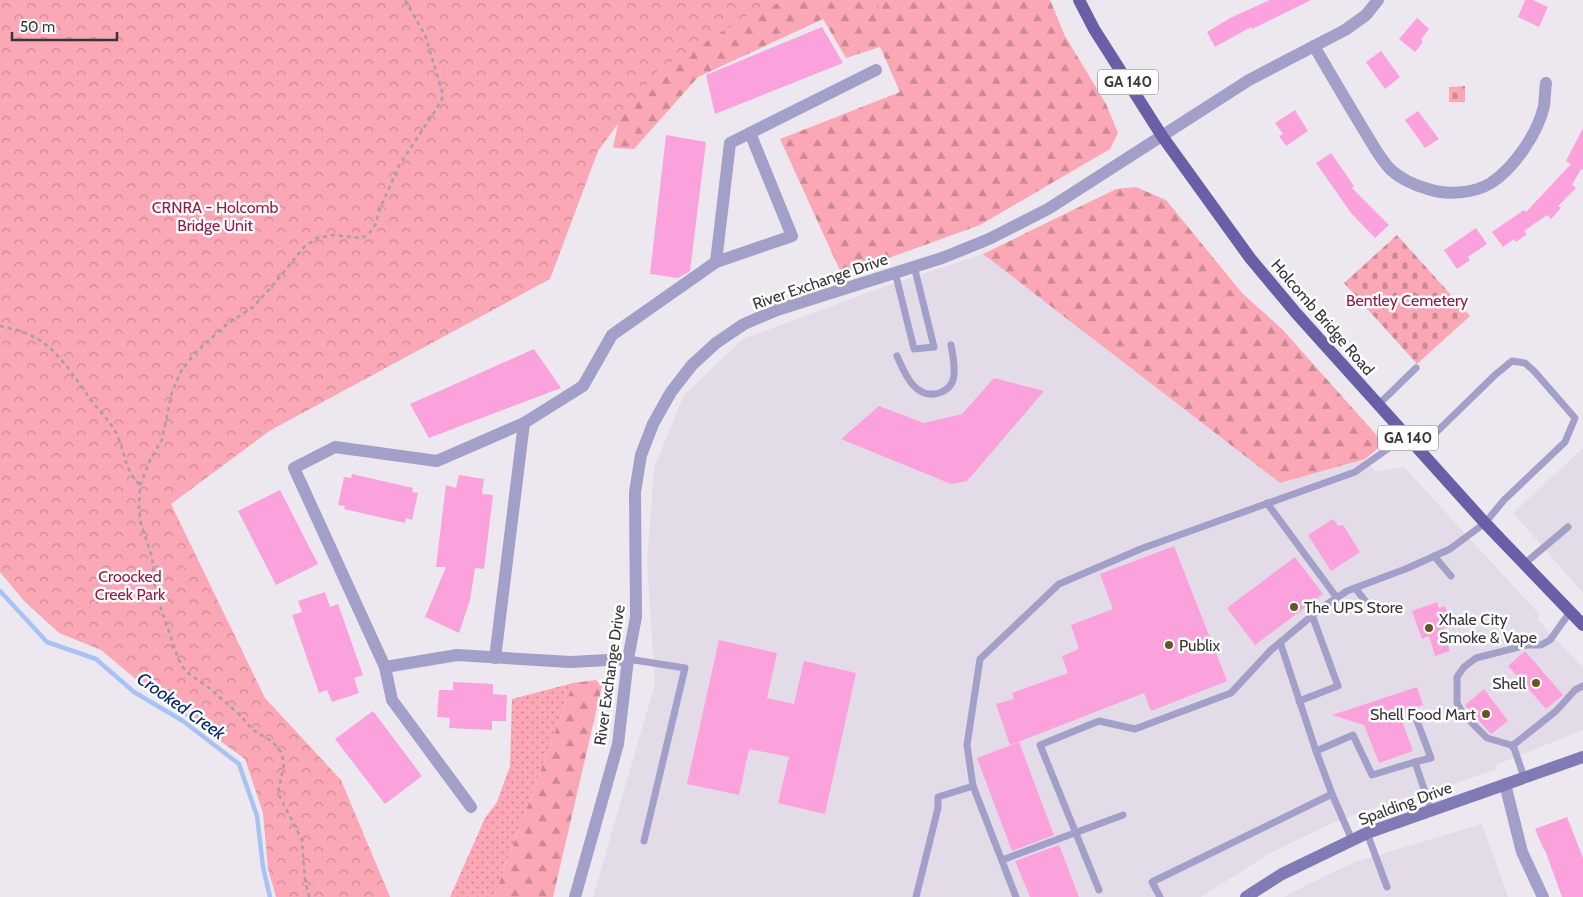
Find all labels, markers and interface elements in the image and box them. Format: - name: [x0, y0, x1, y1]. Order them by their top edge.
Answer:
- scale bar: [12, 10, 118, 42]
- text: 50 m: [20, 18, 55, 36]
- road number: GA 140: [1098, 70, 1158, 94]
- park label: CRNRA - Holcomb Bridge Unit: [152, 198, 278, 235]
- street label: River Exchange Drive: [750, 249, 890, 314]
- street label: Holcomb Bridge Road: [1267, 256, 1378, 379]
- park label: Bentley Cemetery: [1346, 291, 1468, 310]
- road number: GA 140: [1378, 426, 1438, 450]
- park label: Croocked Creek Park: [95, 567, 166, 604]
- place label: The UPS Store: [1304, 598, 1403, 617]
- marker: The UPS Store: [1288, 601, 1300, 613]
- street label: River Exchange Drive: [590, 604, 629, 747]
- place label: Xhale City Smoke & Vape: [1439, 610, 1537, 647]
- marker: Xhale City Smoke & Vape: [1423, 622, 1435, 634]
- place label: Publix: [1179, 636, 1220, 655]
- marker: Publix: [1163, 639, 1175, 651]
- water label: Crooked Creek: [133, 668, 230, 745]
- place label: Shell: [1492, 674, 1526, 693]
- marker: Shell: [1530, 677, 1542, 689]
- place label: Shell Food Mart: [1370, 705, 1477, 724]
- marker: Shell Food Mart: [1480, 708, 1492, 720]
- street label: Spalding Drive: [1356, 778, 1455, 829]

